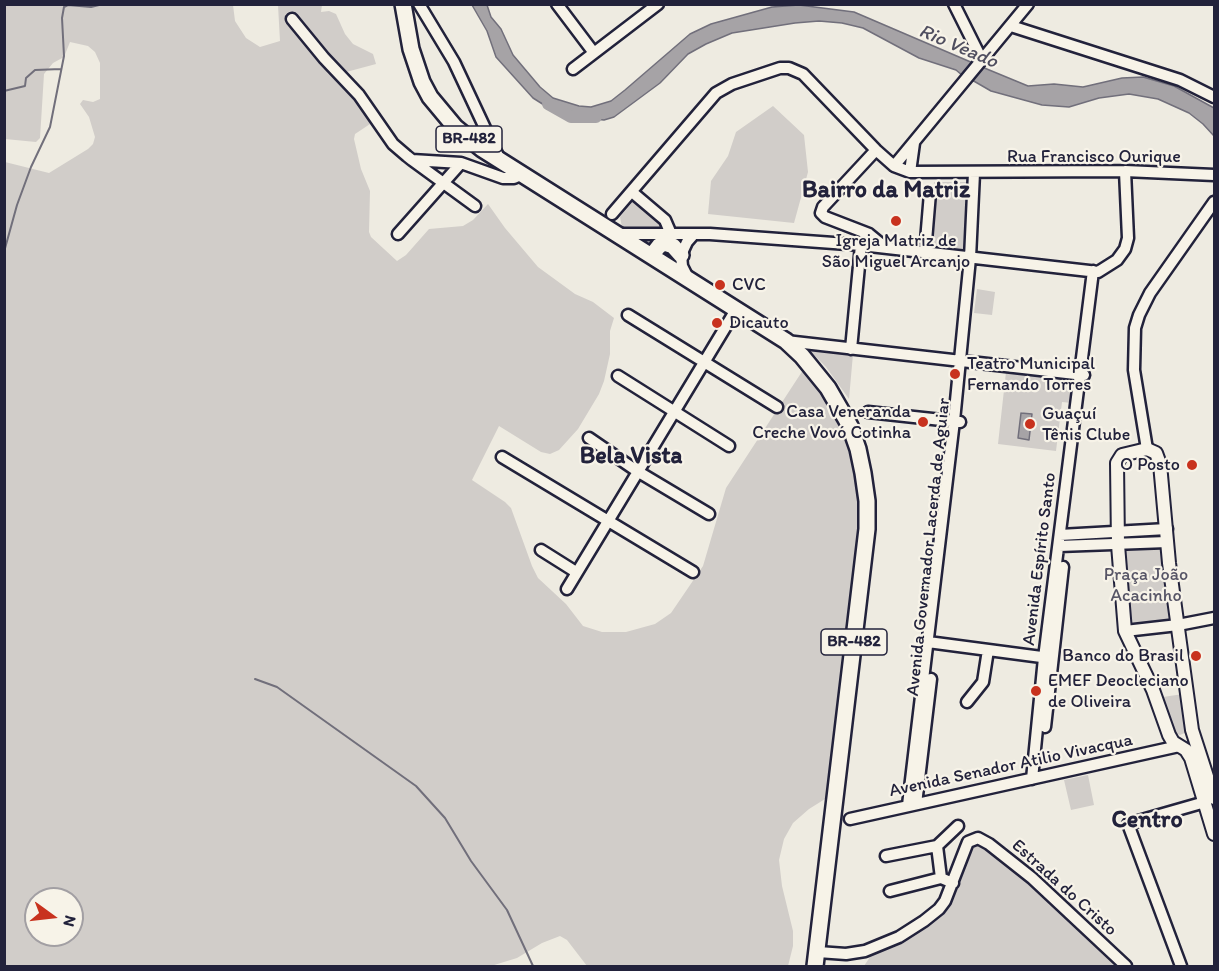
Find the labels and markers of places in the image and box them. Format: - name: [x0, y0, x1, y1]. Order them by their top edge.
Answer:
- marker: Igreja Matriz de São Miguel Arcanjo: [889, 214, 903, 228]
- place label: Igreja Matriz de São Miguel Arcanjo: [822, 230, 970, 272]
- place label: CVC: [732, 274, 766, 296]
- marker: CVC: [713, 278, 727, 292]
- place label: Dicauto: [729, 312, 789, 334]
- marker: Dicauto: [710, 316, 724, 330]
- place label: Teatro Municipal Fernando Torres: [967, 353, 1095, 395]
- marker: Teatro Municipal Fernando Torres: [948, 367, 962, 381]
- place label: Casa Veneranda Creche Vovó Cotinha: [752, 401, 911, 444]
- place label: Guaçuí Tênis Clube: [1042, 403, 1130, 446]
- marker: Casa Veneranda Creche Vovó Cotinha: [916, 415, 930, 429]
- marker: Guaçuí Tênis Clube: [1023, 417, 1037, 431]
- place label: O Posto: [1120, 454, 1180, 476]
- marker: O Posto: [1185, 458, 1199, 472]
- place label: Banco do Brasil: [1062, 645, 1184, 667]
- marker: Banco do Brasil: [1189, 649, 1203, 663]
- place label: EMEF Deocleciano de Oliveira: [1048, 670, 1189, 712]
- marker: EMEF Deocleciano de Oliveira: [1029, 684, 1043, 698]

